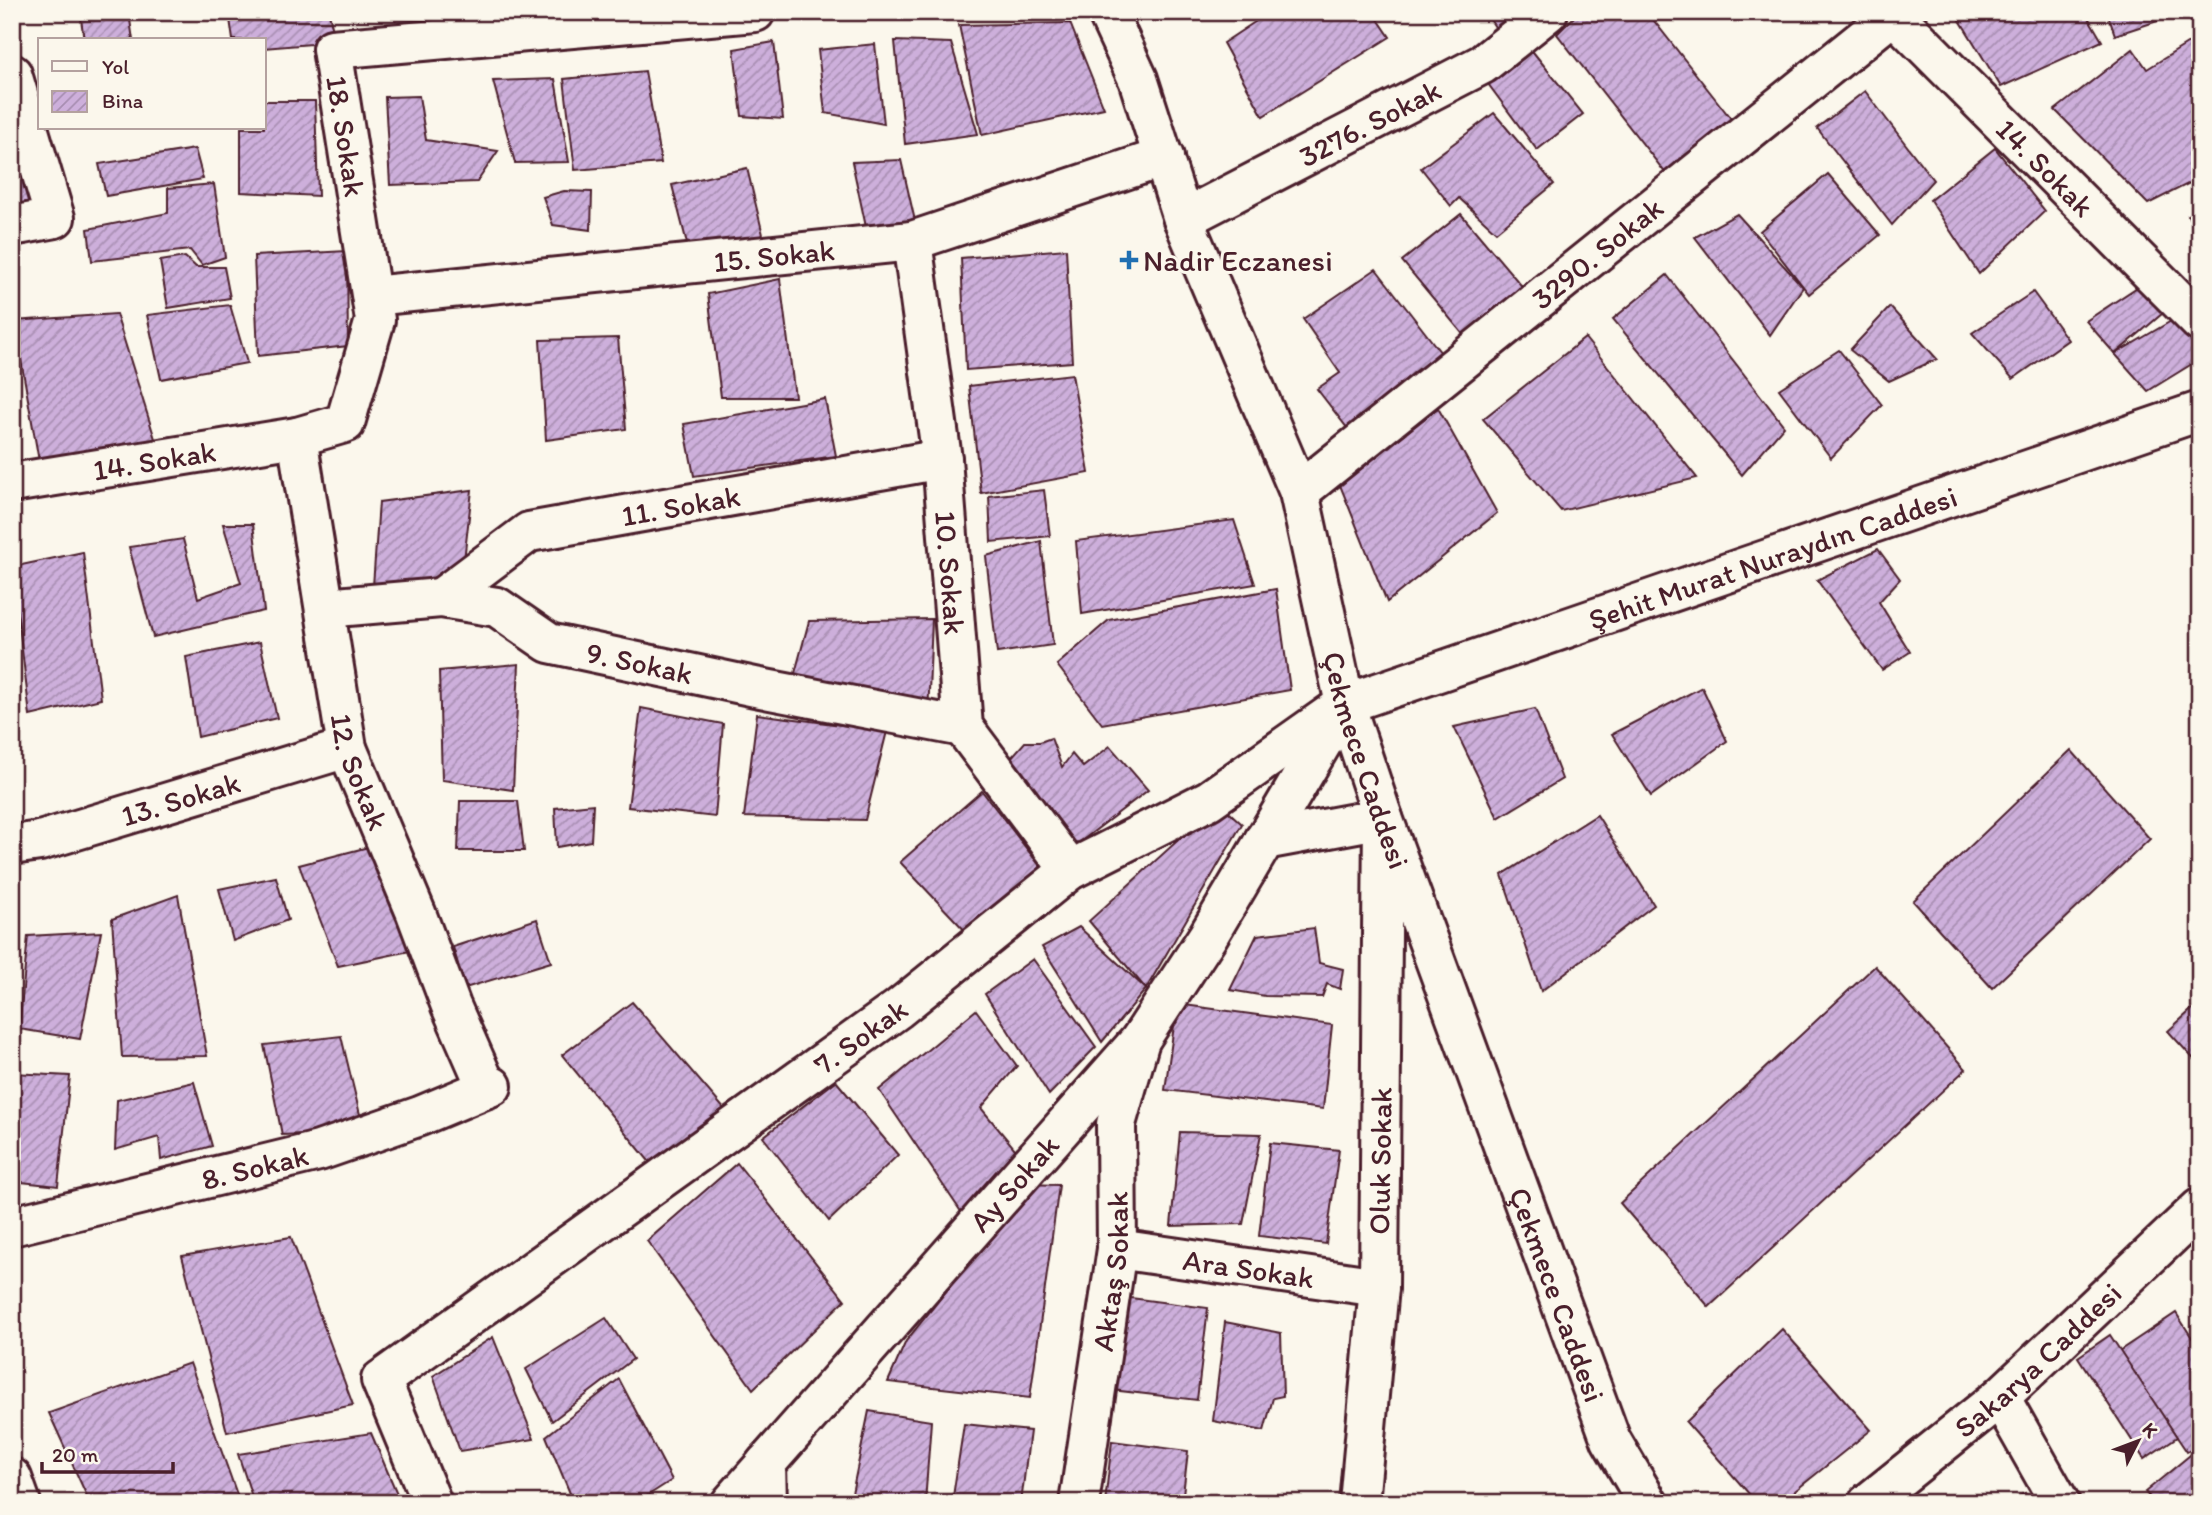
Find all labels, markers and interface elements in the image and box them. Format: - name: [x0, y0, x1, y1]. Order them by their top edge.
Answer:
- legend: [38, 38, 266, 130]
- text: Yol: [102, 54, 129, 79]
- street label: 3276. Sokak: [1292, 71, 1447, 175]
- street label: 18. Sokak: [318, 73, 374, 199]
- text: Bina: [102, 88, 143, 113]
- street label: 14. Sokak: [1989, 110, 2102, 224]
- street label: 3290. Sokak: [1524, 189, 1670, 317]
- street label: 15. Sokak: [712, 230, 836, 280]
- place label: Nadir Eczanesi: [1143, 242, 1333, 279]
- marker: Nadir Eczanesi: [1121, 252, 1137, 268]
- street label: 14. Sokak: [90, 432, 218, 488]
- street label: 11. Sokak: [618, 477, 743, 534]
- street label: Şehit Murat Nuraydın Caddesi: [1584, 477, 1962, 638]
- street label: 10. Sokak: [928, 509, 974, 636]
- street label: 9. Sokak: [583, 633, 696, 692]
- street label: Çekmece Caddesi: [1316, 648, 1418, 873]
- street label: 12. Sokak: [323, 711, 398, 835]
- street label: 13. Sokak: [117, 763, 244, 834]
- street label: 7. Sokak: [806, 990, 914, 1082]
- street label: Oluk Sokak: [1360, 1086, 1400, 1235]
- street label: Ay Sokak: [961, 1126, 1067, 1239]
- street label: 8. Sokak: [198, 1136, 312, 1198]
- street label: Çekmece Caddesi: [1501, 1182, 1614, 1407]
- street label: Aktaş Sokak: [1083, 1191, 1136, 1354]
- street label: Ara Sokak: [1181, 1240, 1317, 1296]
- street label: Sakarya Caddesi: [1946, 1274, 2129, 1445]
- north arrow: [2104, 1406, 2174, 1476]
- text: K: [2138, 1418, 2163, 1443]
- scale bar: [42, 1431, 173, 1475]
- text: 20 m: [52, 1442, 99, 1467]

